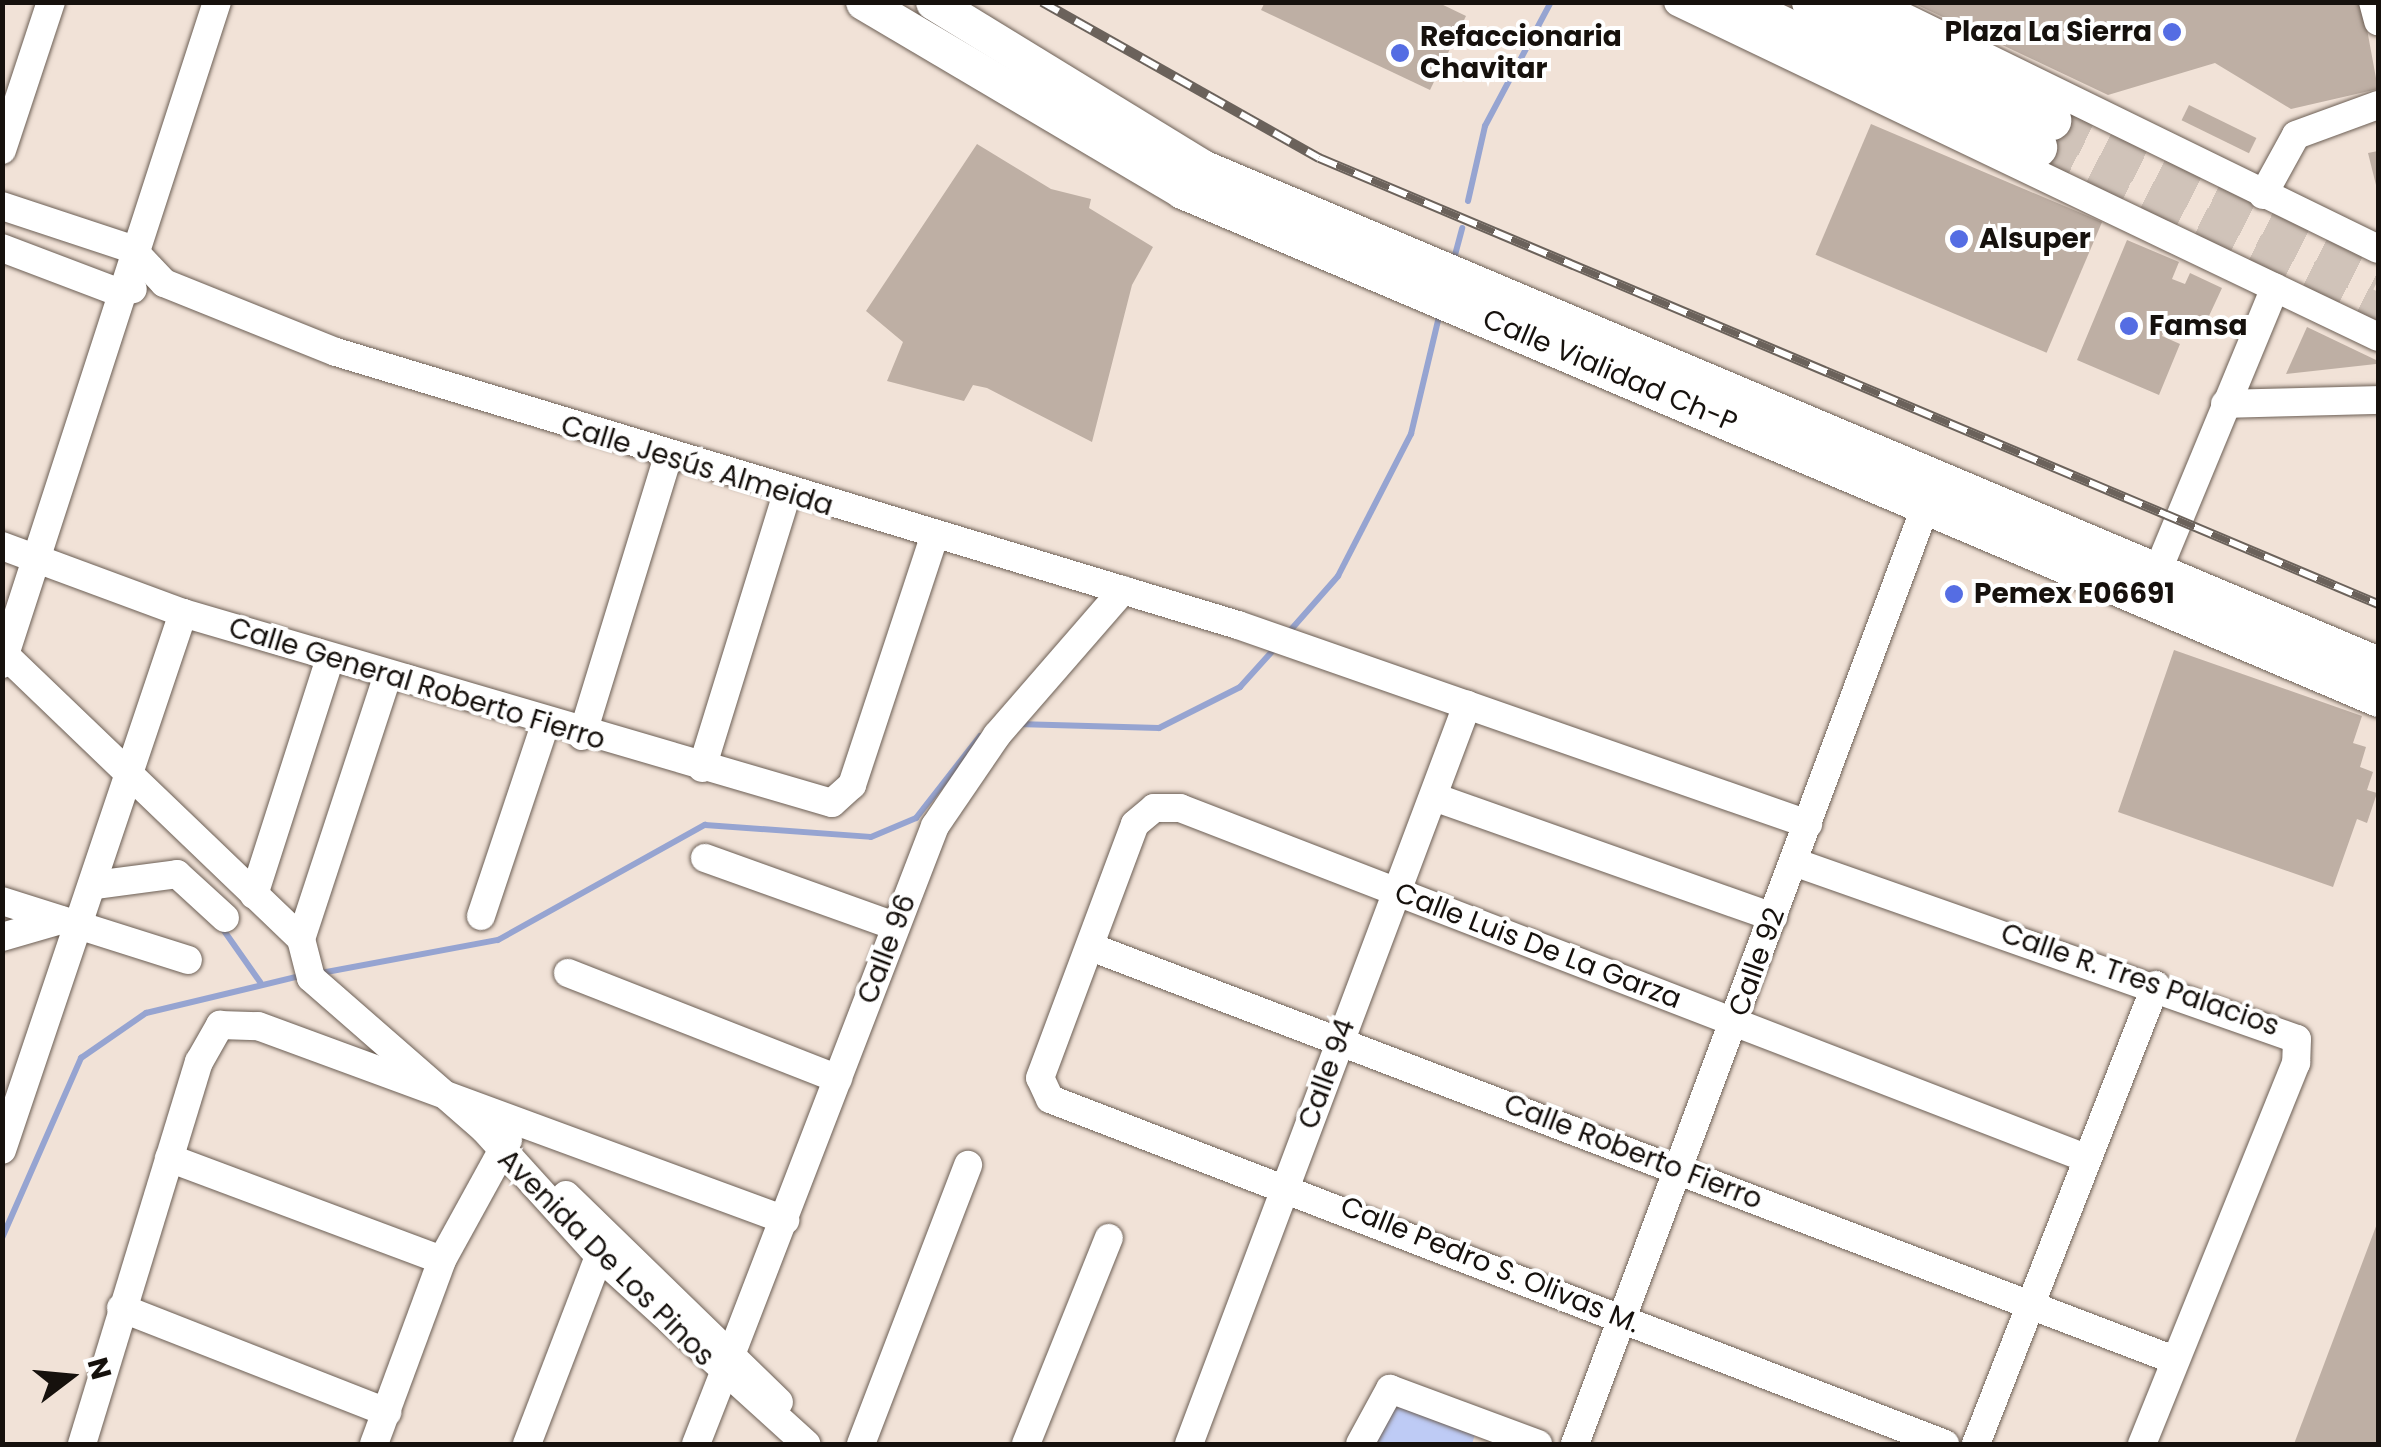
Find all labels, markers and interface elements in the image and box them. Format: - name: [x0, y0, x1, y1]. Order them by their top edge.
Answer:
- place label: Plaza La Sierra: [1944, 15, 2152, 49]
- place label: Refaccionaria Chavitar: [1420, 20, 1622, 86]
- marker: Plaza La Sierra: [2161, 21, 2183, 43]
- marker: Refaccionaria Chavitar: [1389, 42, 1411, 64]
- place label: Alsuper: [1979, 222, 2091, 256]
- marker: Alsuper: [1948, 228, 1970, 250]
- street label: Calle Vialidad Ch-P: [1478, 302, 1742, 440]
- place label: Famsa: [2149, 309, 2248, 343]
- marker: Famsa: [2118, 315, 2140, 337]
- street label: Calle Jesús Almeida: [557, 409, 837, 523]
- place label: Pemex E06691: [1974, 577, 2175, 611]
- marker: Pemex E06691: [1943, 583, 1965, 605]
- street label: Calle General Roberto Fierro: [225, 611, 609, 757]
- street label: Calle Luis De La Garza: [1390, 876, 1686, 1016]
- street label: Calle 96: [851, 889, 923, 1009]
- street label: Calle 92: [1722, 903, 1792, 1021]
- street label: Calle R. Tres Palacios: [1997, 917, 2283, 1043]
- street label: Calle 94: [1292, 1014, 1362, 1134]
- street label: Calle Roberto Fierro: [1499, 1087, 1767, 1217]
- street label: Avenida De Los Pinos: [491, 1143, 721, 1373]
- street label: Calle Pedro S. Olivas M.: [1335, 1190, 1645, 1340]
- north arrow: [20, 1327, 120, 1427]
- text: N: [78, 1353, 121, 1384]

